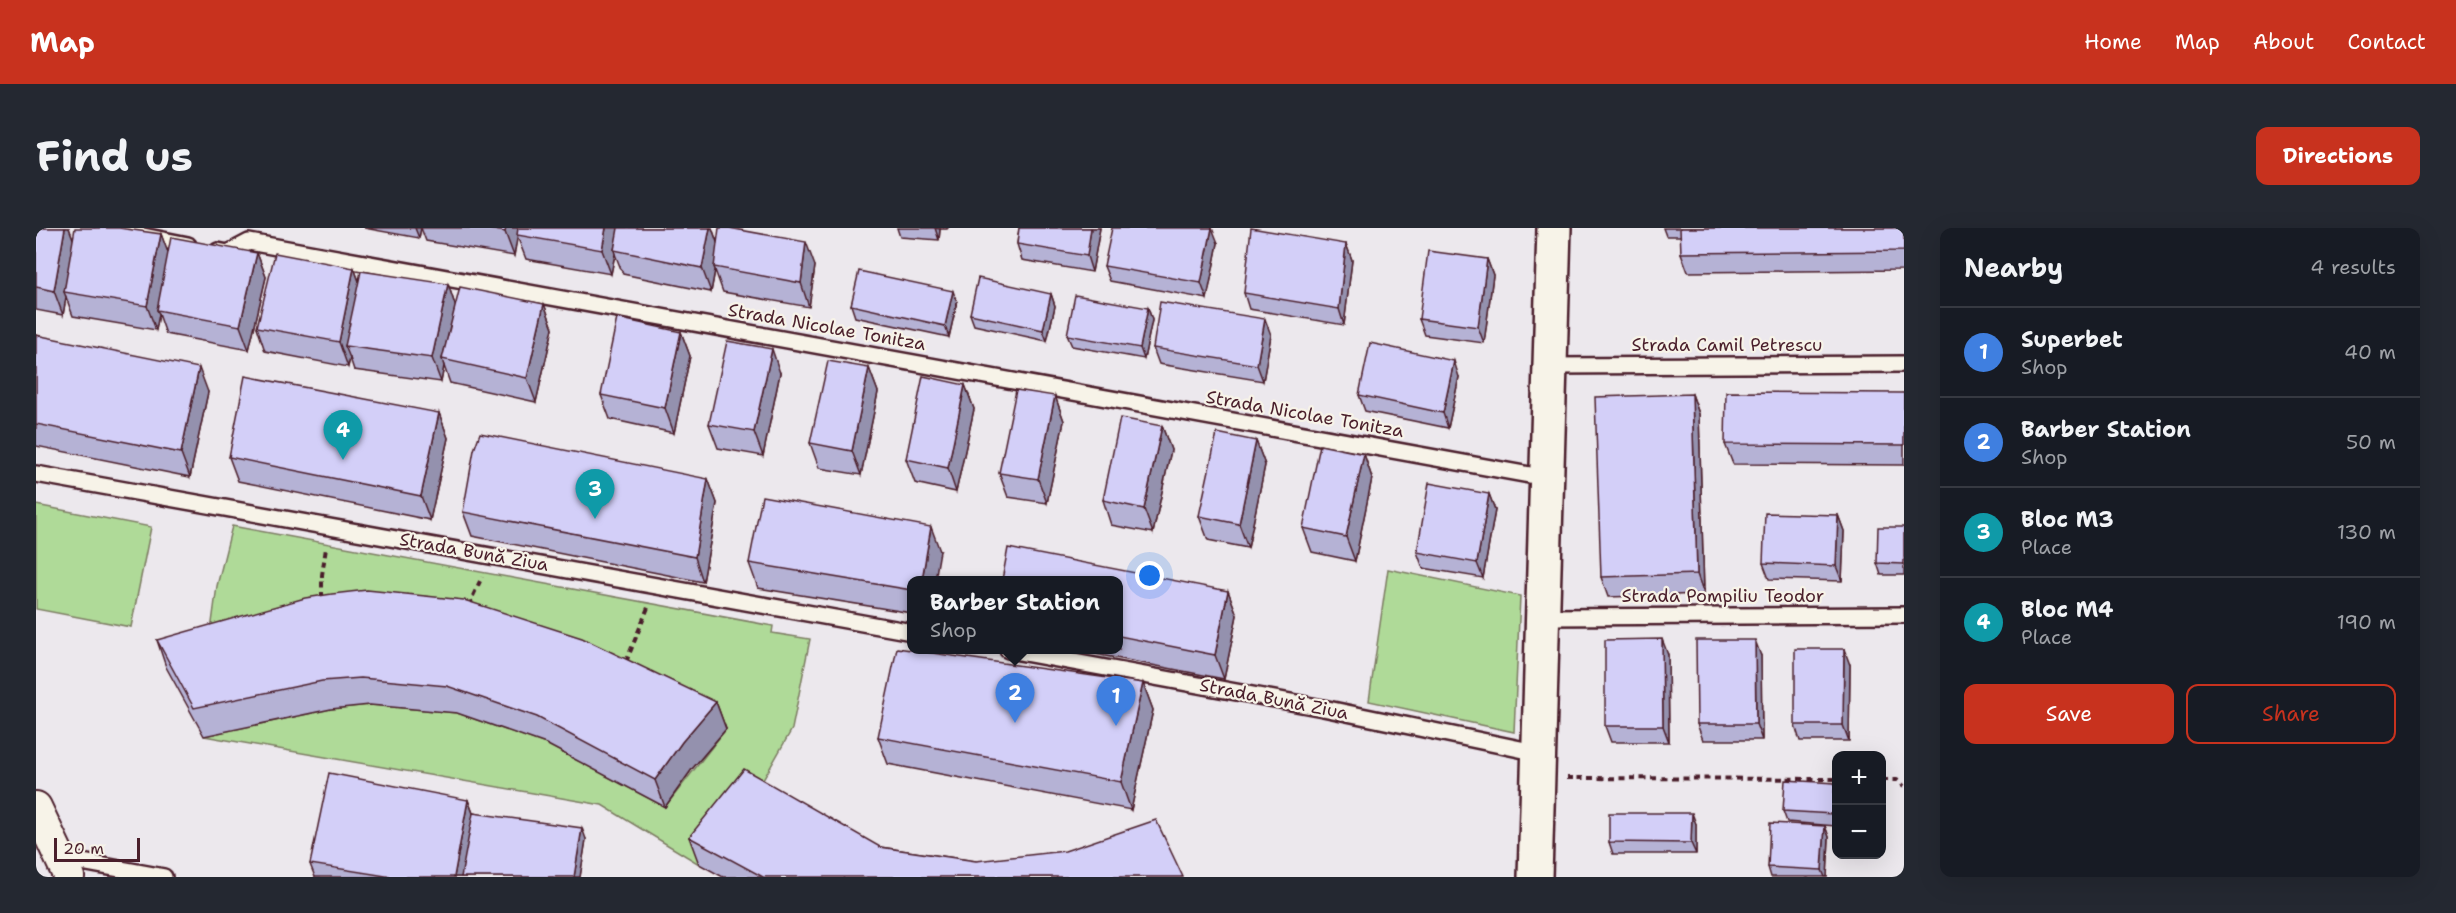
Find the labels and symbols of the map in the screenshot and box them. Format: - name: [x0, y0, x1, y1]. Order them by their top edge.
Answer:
- street label: Strada Nicolae Tonitza: [726, 298, 928, 356]
- street label: Strada Camil Petrescu: [1632, 333, 1822, 357]
- street label: Strada Nicolae Tonitza: [1204, 385, 1406, 443]
- pin: 4: [324, 410, 362, 460]
- pin: 3: [576, 470, 614, 519]
- street label: Strada Bună Ziua: [398, 527, 550, 577]
- your location: [1135, 561, 1164, 590]
- street label: Strada Pompiliu Teodor: [1622, 584, 1824, 608]
- street label: Strada Bună Ziua: [1198, 673, 1350, 725]
- pin: 2: [996, 674, 1034, 723]
- pin: 1: [1096, 676, 1136, 726]
- scale bar: [54, 835, 140, 862]

